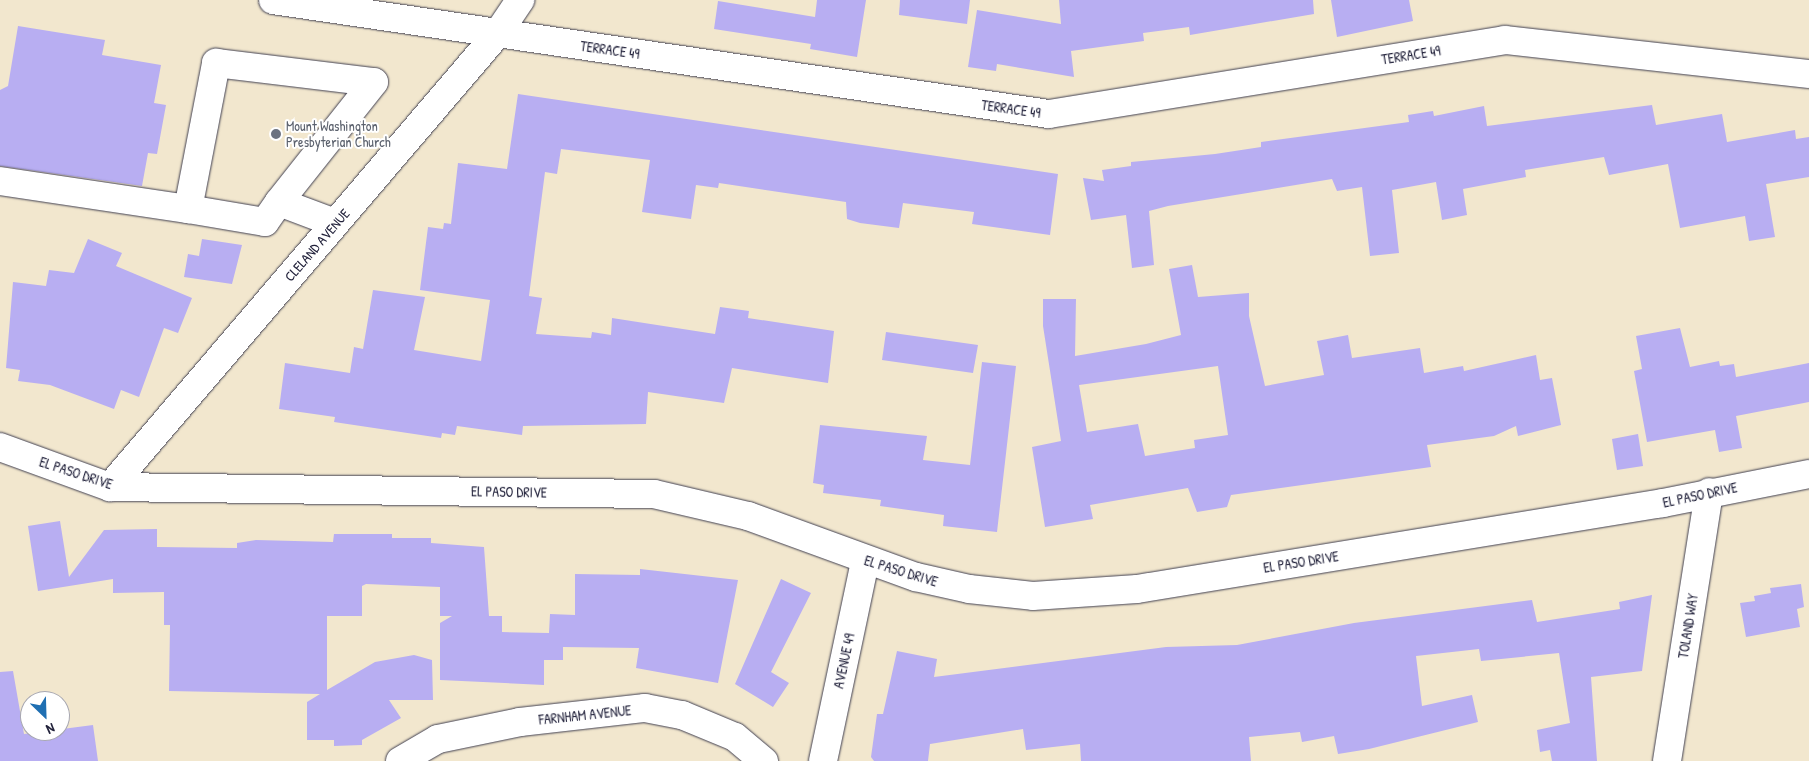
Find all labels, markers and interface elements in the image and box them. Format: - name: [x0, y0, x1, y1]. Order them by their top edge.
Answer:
- street label: TERRACE 49: [579, 38, 641, 62]
- street label: TERRACE 49: [1380, 42, 1442, 68]
- street label: TERRACE 49: [980, 97, 1042, 121]
- place label: Mount Washington Presbyterian Church: [286, 118, 391, 150]
- marker: Mount Washington Presbyterian Church: [270, 128, 282, 140]
- street label: CLELAND AVENUE: [281, 205, 353, 285]
- street label: EL PASO DRIVE: [37, 453, 115, 493]
- street label: EL PASO DRIVE: [1661, 479, 1739, 511]
- street label: EL PASO DRIVE: [471, 483, 547, 501]
- street label: EL PASO DRIVE: [1262, 548, 1340, 576]
- street label: EL PASO DRIVE: [862, 552, 940, 590]
- street label: TOLAND WAY: [1675, 592, 1701, 660]
- street label: AVENUE 49: [830, 632, 858, 690]
- north arrow: [20, 691, 70, 741]
- street label: FARNHAM AVENUE: [538, 702, 632, 728]
- text: N: [44, 719, 58, 739]

